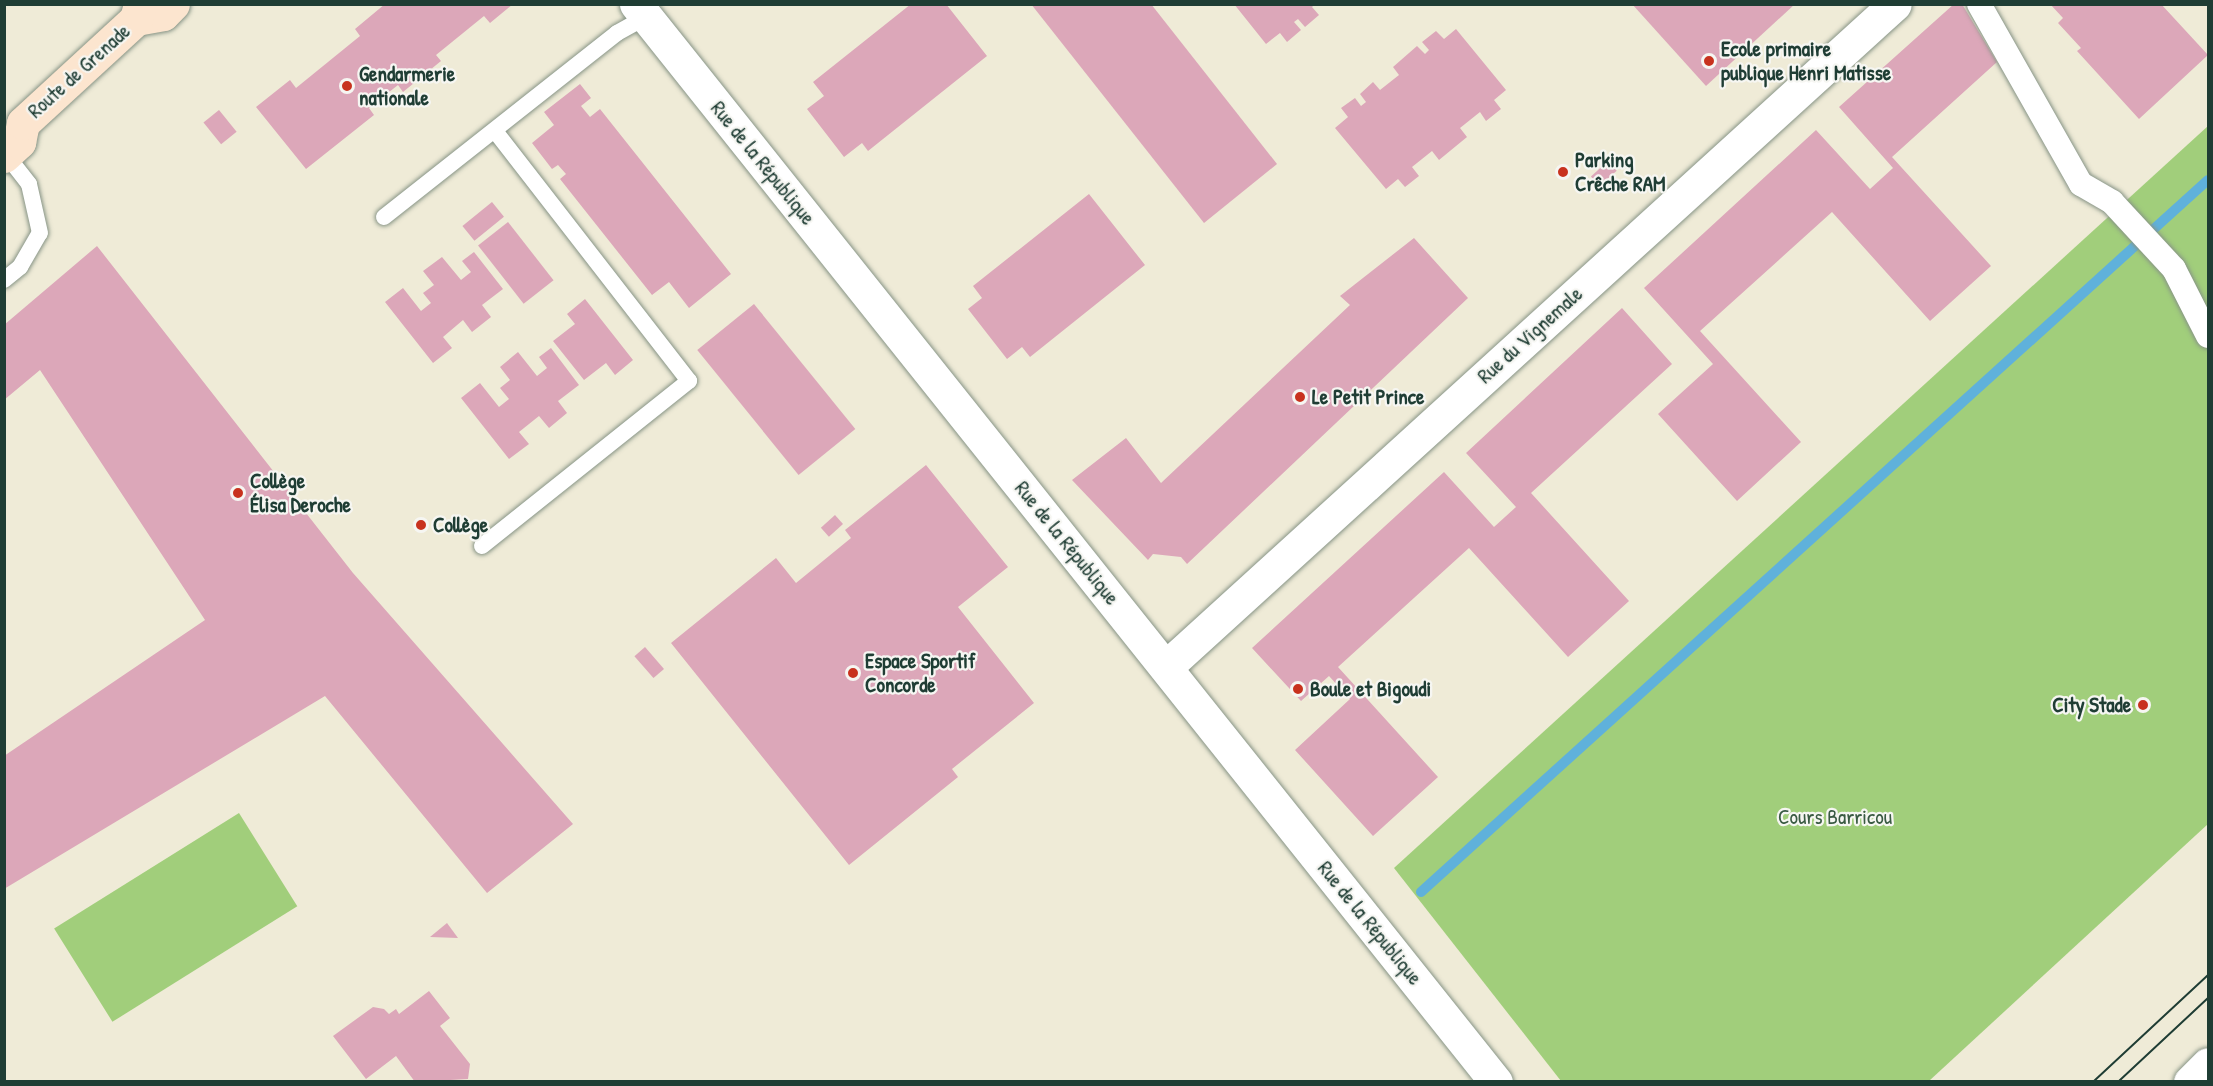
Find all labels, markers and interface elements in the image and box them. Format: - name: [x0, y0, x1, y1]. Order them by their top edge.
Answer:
- street label: Route de Grenade: [23, 18, 135, 124]
- place label: Ecole primaire publique Henri Matisse: [1721, 36, 1891, 86]
- marker: Ecole primaire publique Henri Matisse: [1702, 54, 1716, 68]
- place label: Gendarmerie nationale: [359, 61, 455, 111]
- marker: Gendarmerie nationale: [340, 79, 354, 93]
- street label: Rue de la République: [705, 96, 821, 230]
- place label: Parking Crêche RAM: [1575, 147, 1665, 197]
- marker: Parking Crêche RAM: [1556, 165, 1570, 179]
- street label: Rue du Vignemale: [1472, 281, 1588, 389]
- place label: Le Petit Prince: [1312, 384, 1424, 410]
- marker: Le Petit Prince: [1293, 390, 1307, 404]
- place label: Collège Élisa Deroche: [250, 468, 351, 518]
- street label: Rue de la République: [1009, 476, 1125, 610]
- marker: Collège Élisa Deroche: [231, 486, 245, 500]
- place label: Collège: [433, 512, 488, 538]
- marker: Collège: [414, 518, 428, 532]
- place label: Espace Sportif Concorde: [865, 648, 976, 698]
- marker: Espace Sportif Concorde: [846, 666, 860, 680]
- place label: Boule et Bigoudi: [1310, 676, 1431, 702]
- marker: Boule et Bigoudi: [1291, 682, 1305, 696]
- place label: City Stade: [2052, 692, 2131, 718]
- marker: City Stade: [2136, 698, 2150, 712]
- park label: Cours Barricou: [1778, 804, 1892, 830]
- street label: Rue de la République: [1312, 856, 1428, 990]

